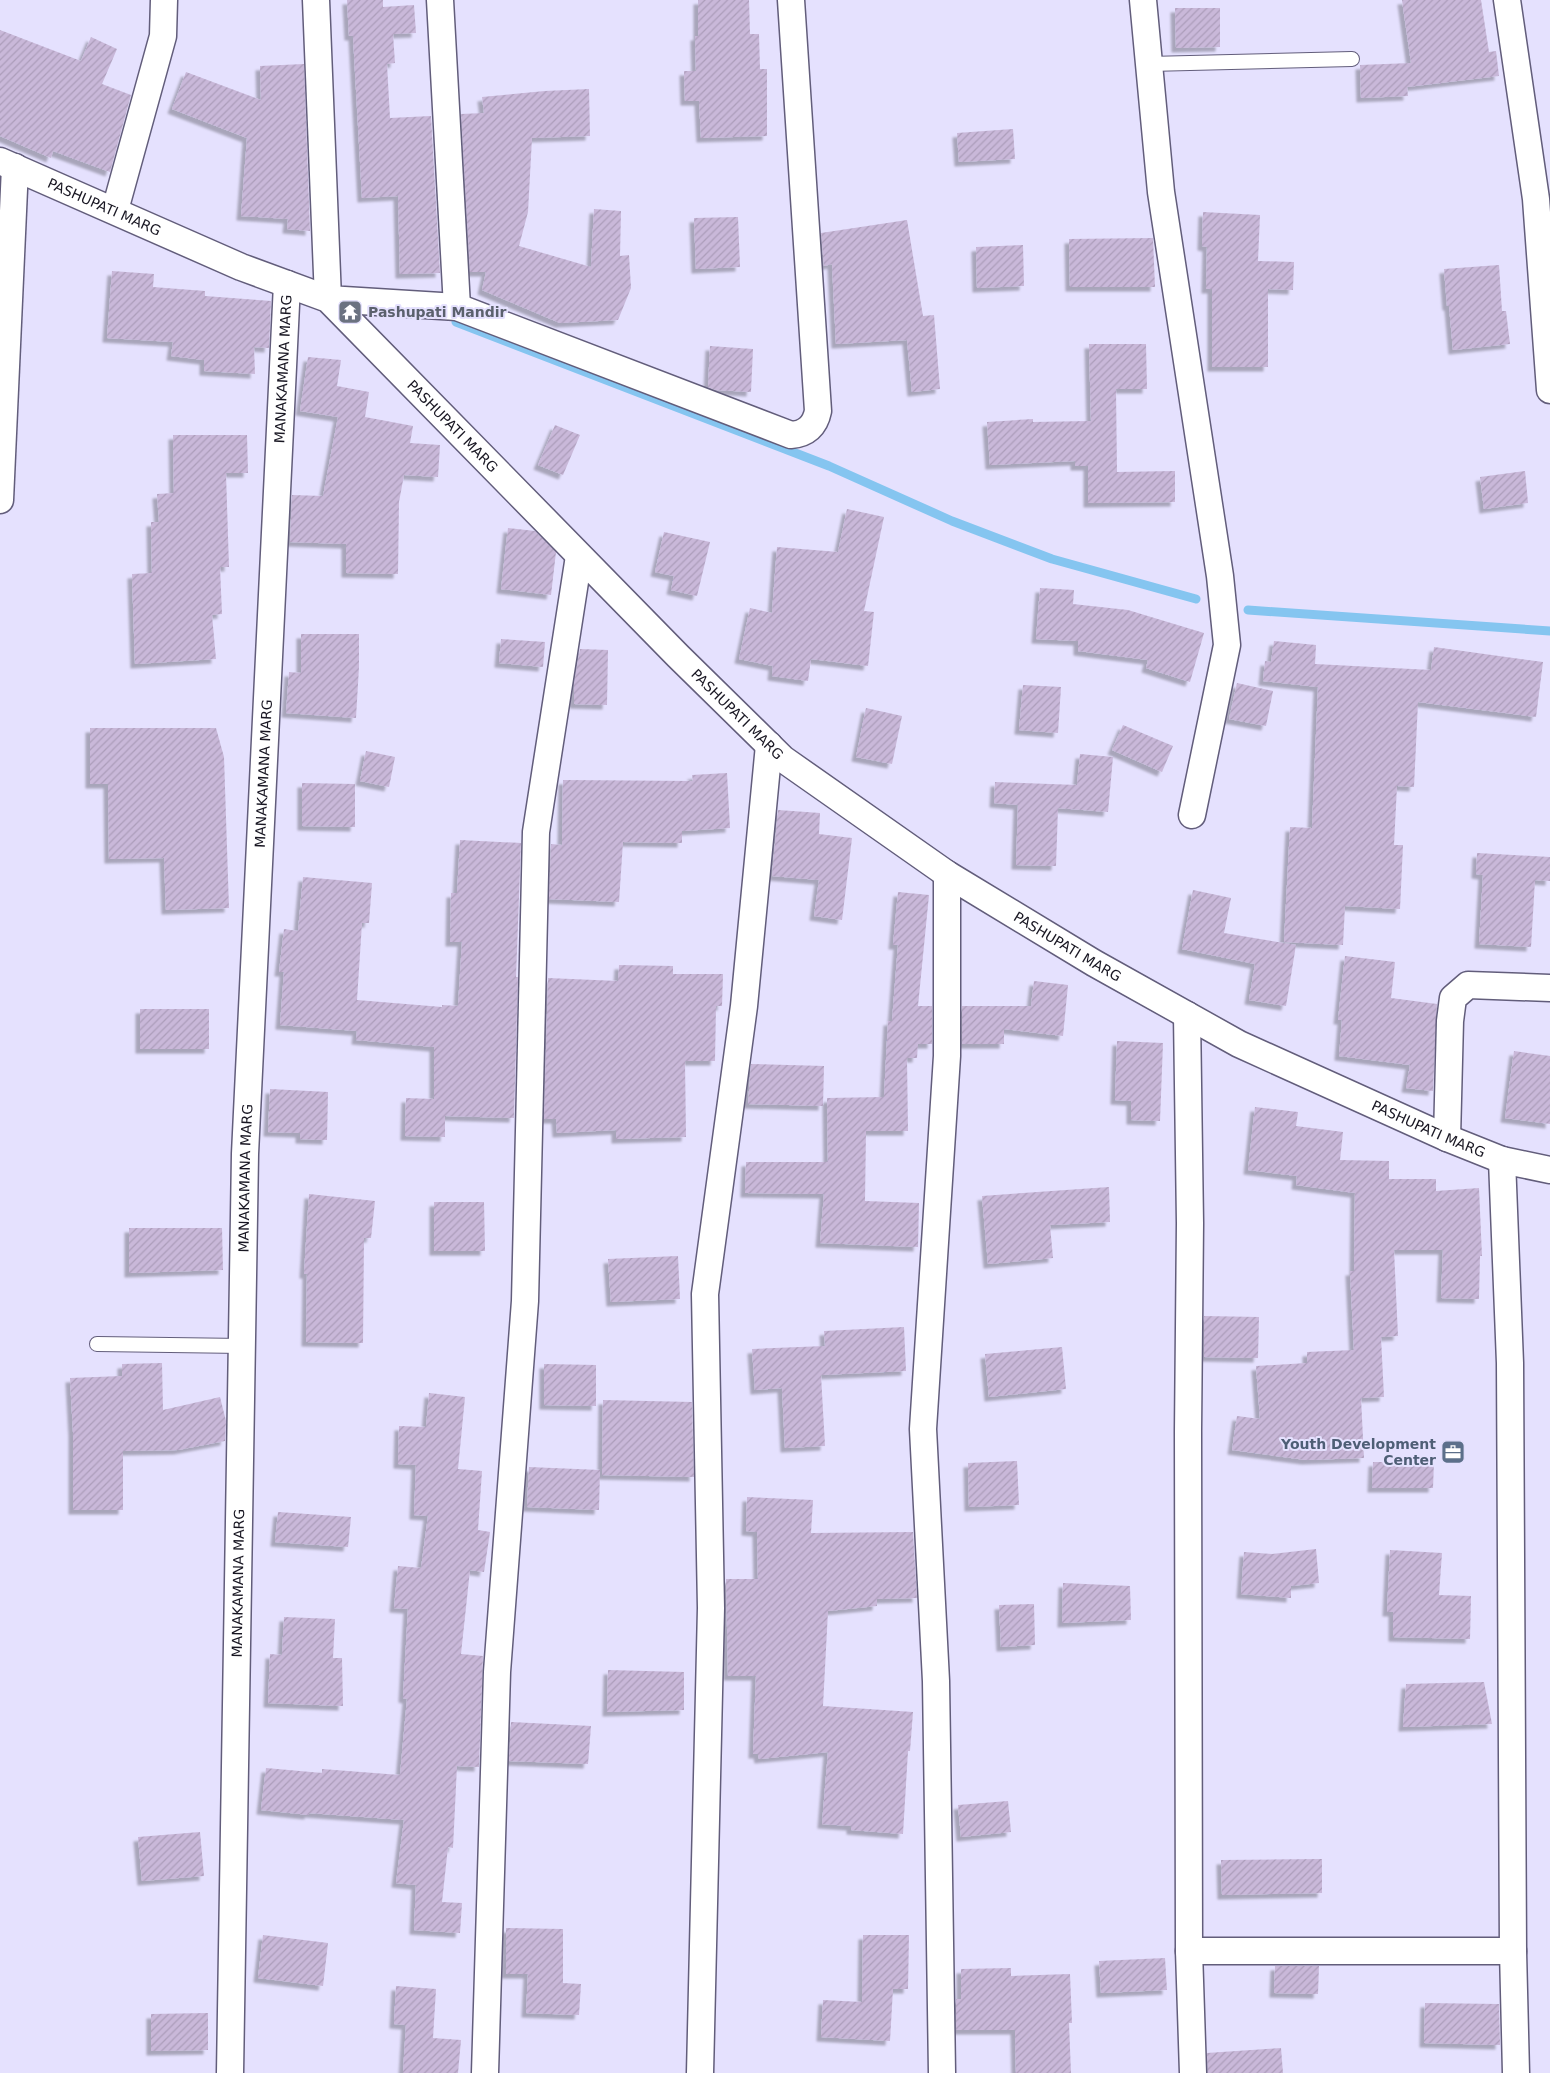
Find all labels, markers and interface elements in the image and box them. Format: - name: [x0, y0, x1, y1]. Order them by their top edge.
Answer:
- street label: PASHUPATI MARG: [45, 175, 164, 239]
- street label: MANAKAMANA MARG: [271, 294, 294, 444]
- temple icon: Pashupati Mandir: [337, 299, 363, 325]
- place label: Pashupati Mandir: [368, 304, 507, 320]
- street label: PASHUPATI MARG: [404, 377, 501, 475]
- street label: PASHUPATI MARG: [688, 666, 787, 763]
- street label: MANAKAMANA MARG: [252, 699, 275, 848]
- street label: PASHUPATI MARG: [1011, 908, 1124, 985]
- street label: PASHUPATI MARG: [1369, 1097, 1488, 1161]
- street label: MANAKAMANA MARG: [235, 1103, 255, 1253]
- place label: Youth Development Center: [1280, 1436, 1436, 1468]
- office icon: Youth Development Center: [1440, 1439, 1466, 1465]
- street label: MANAKAMANA MARG: [229, 1509, 247, 1658]

